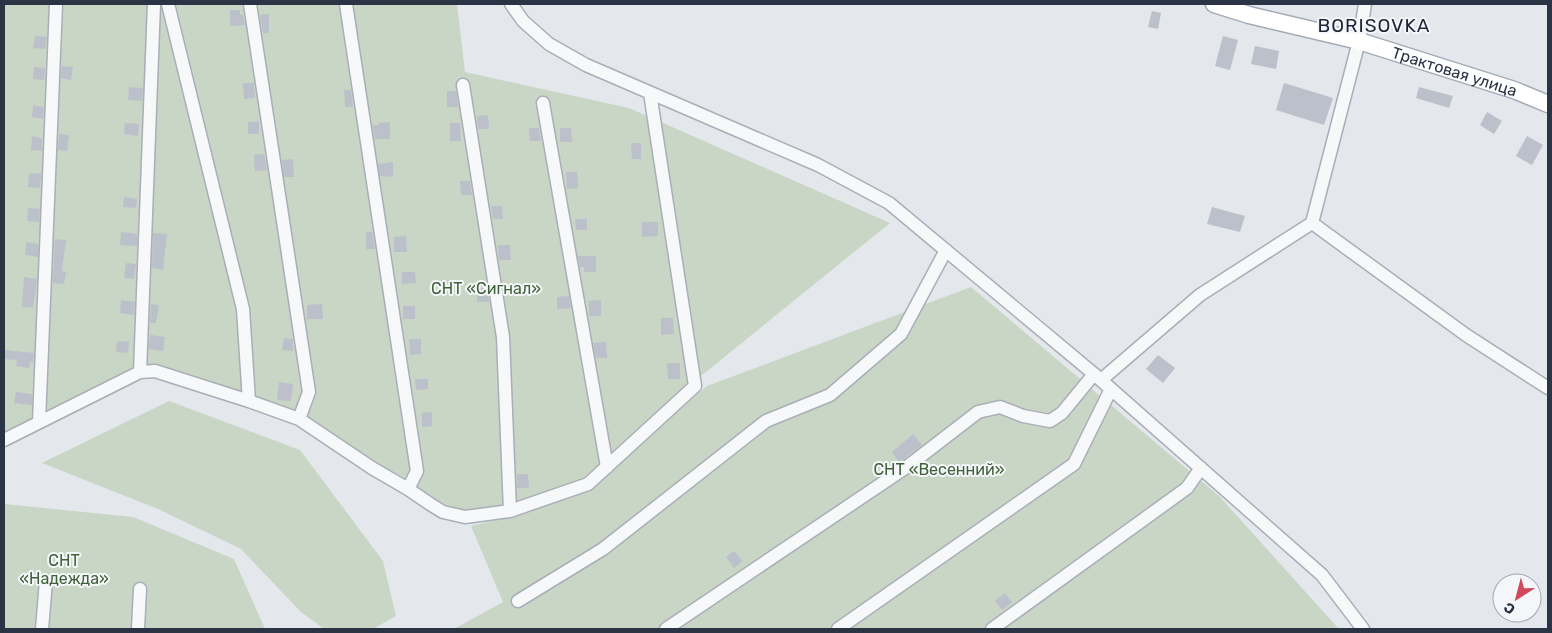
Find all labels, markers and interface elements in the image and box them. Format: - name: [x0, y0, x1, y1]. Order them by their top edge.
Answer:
- district label: BORISOVKA: [1317, 14, 1431, 37]
- street label: Трактовая улица: [1390, 43, 1520, 100]
- park label: СНТ «Сигнал»: [431, 279, 541, 298]
- park label: СНТ «Весенний»: [873, 460, 1005, 479]
- park label: СНТ «Надежда»: [19, 551, 109, 588]
- north arrow: [1492, 573, 1542, 623]
- text: С: [1501, 598, 1519, 618]

